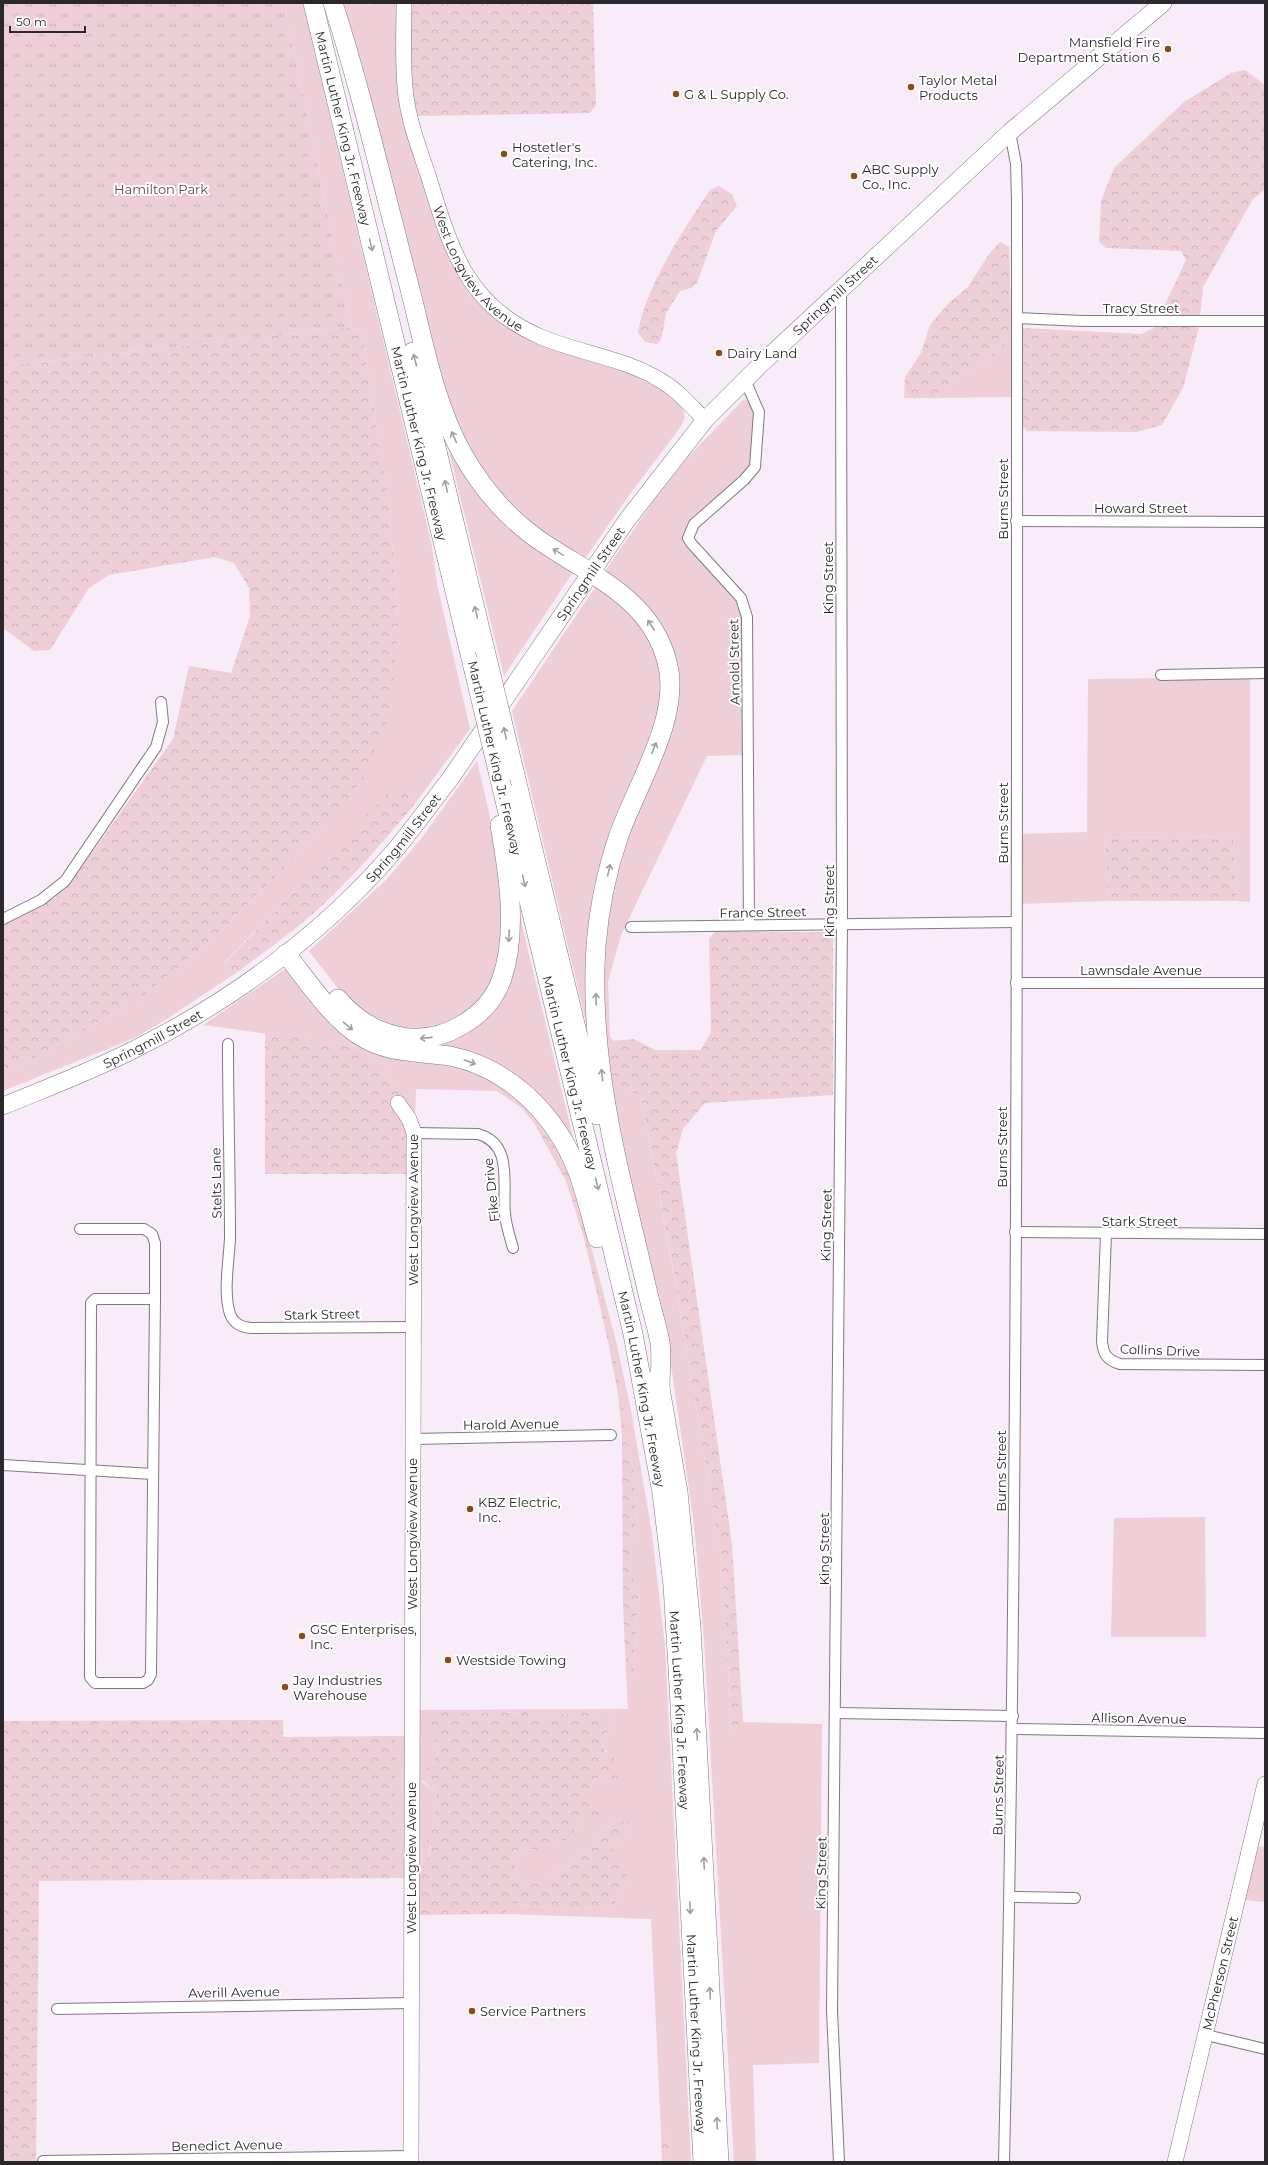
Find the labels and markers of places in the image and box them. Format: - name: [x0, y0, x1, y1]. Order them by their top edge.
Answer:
- place label: Mansfield Fire Department Station 6: [1017, 34, 1160, 65]
- marker: Mansfield Fire Department Station 6: [1163, 44, 1173, 54]
- place label: Taylor Metal Products: [919, 72, 997, 103]
- marker: Taylor Metal Products: [906, 82, 916, 92]
- place label: G & L Supply Co.: [684, 86, 789, 102]
- marker: G & L Supply Co.: [671, 89, 681, 99]
- place label: Hostetler's Catering, Inc.: [512, 139, 597, 170]
- marker: Hostetler's Catering, Inc.: [499, 149, 509, 159]
- place label: ABC Supply Co., Inc.: [862, 161, 940, 192]
- marker: ABC Supply Co., Inc.: [849, 171, 859, 181]
- place label: Dairy Land: [727, 345, 797, 361]
- marker: Dairy Land: [714, 348, 724, 358]
- place label: KBZ Electric, Inc.: [478, 1494, 561, 1525]
- marker: KBZ Electric, Inc.: [465, 1504, 475, 1514]
- place label: GSC Enterprises, Inc.: [310, 1621, 417, 1652]
- marker: GSC Enterprises, Inc.: [297, 1631, 307, 1641]
- place label: Westside Towing: [456, 1652, 566, 1668]
- marker: Westside Towing: [443, 1655, 453, 1665]
- place label: Jay Industries Warehouse: [292, 1672, 382, 1703]
- marker: Jay Industries Warehouse: [280, 1682, 290, 1692]
- place label: Service Partners: [480, 2003, 586, 2019]
- marker: Service Partners: [467, 2006, 477, 2016]

